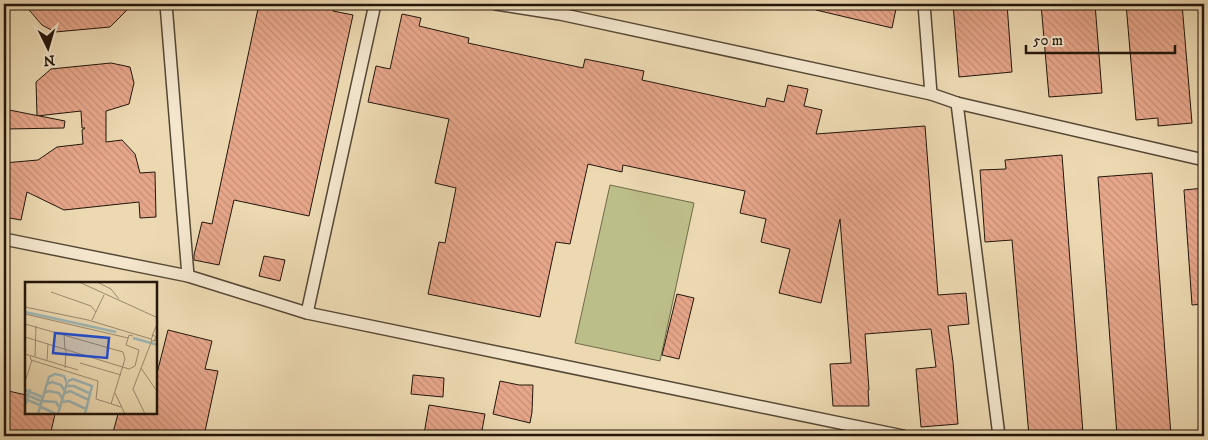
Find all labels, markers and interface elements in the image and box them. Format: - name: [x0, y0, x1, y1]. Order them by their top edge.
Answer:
- north arrow: [22, 22, 72, 72]
- scale bar: [1026, 22, 1174, 54]
- text: 50 m: [1033, 31, 1063, 50]
- text: N: [42, 50, 56, 69]
- inset map: [25, 282, 158, 415]

